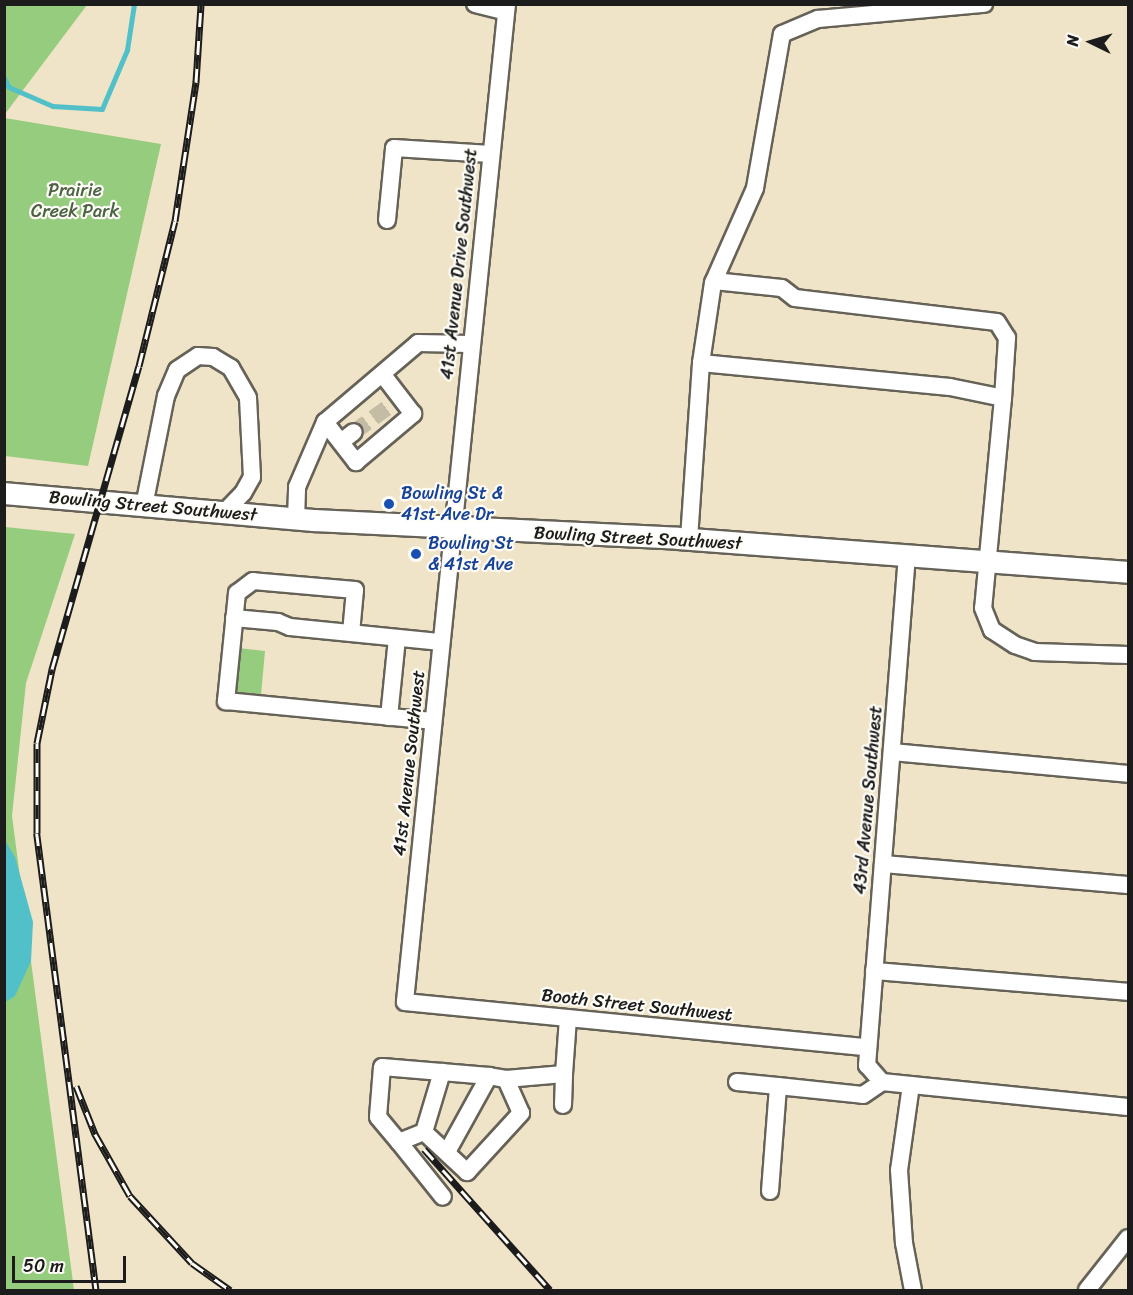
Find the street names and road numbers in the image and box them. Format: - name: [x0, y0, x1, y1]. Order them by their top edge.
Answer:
- street label: 41st Avenue Drive Southwest: [436, 148, 482, 380]
- street label: Bowling Street Southwest: [48, 486, 258, 526]
- street label: Bowling Street Southwest: [533, 522, 743, 554]
- street label: 41st Avenue Southwest: [389, 669, 429, 857]
- street label: 43rd Avenue Southwest: [849, 705, 887, 895]
- street label: Booth Street Southwest: [540, 984, 734, 1026]

